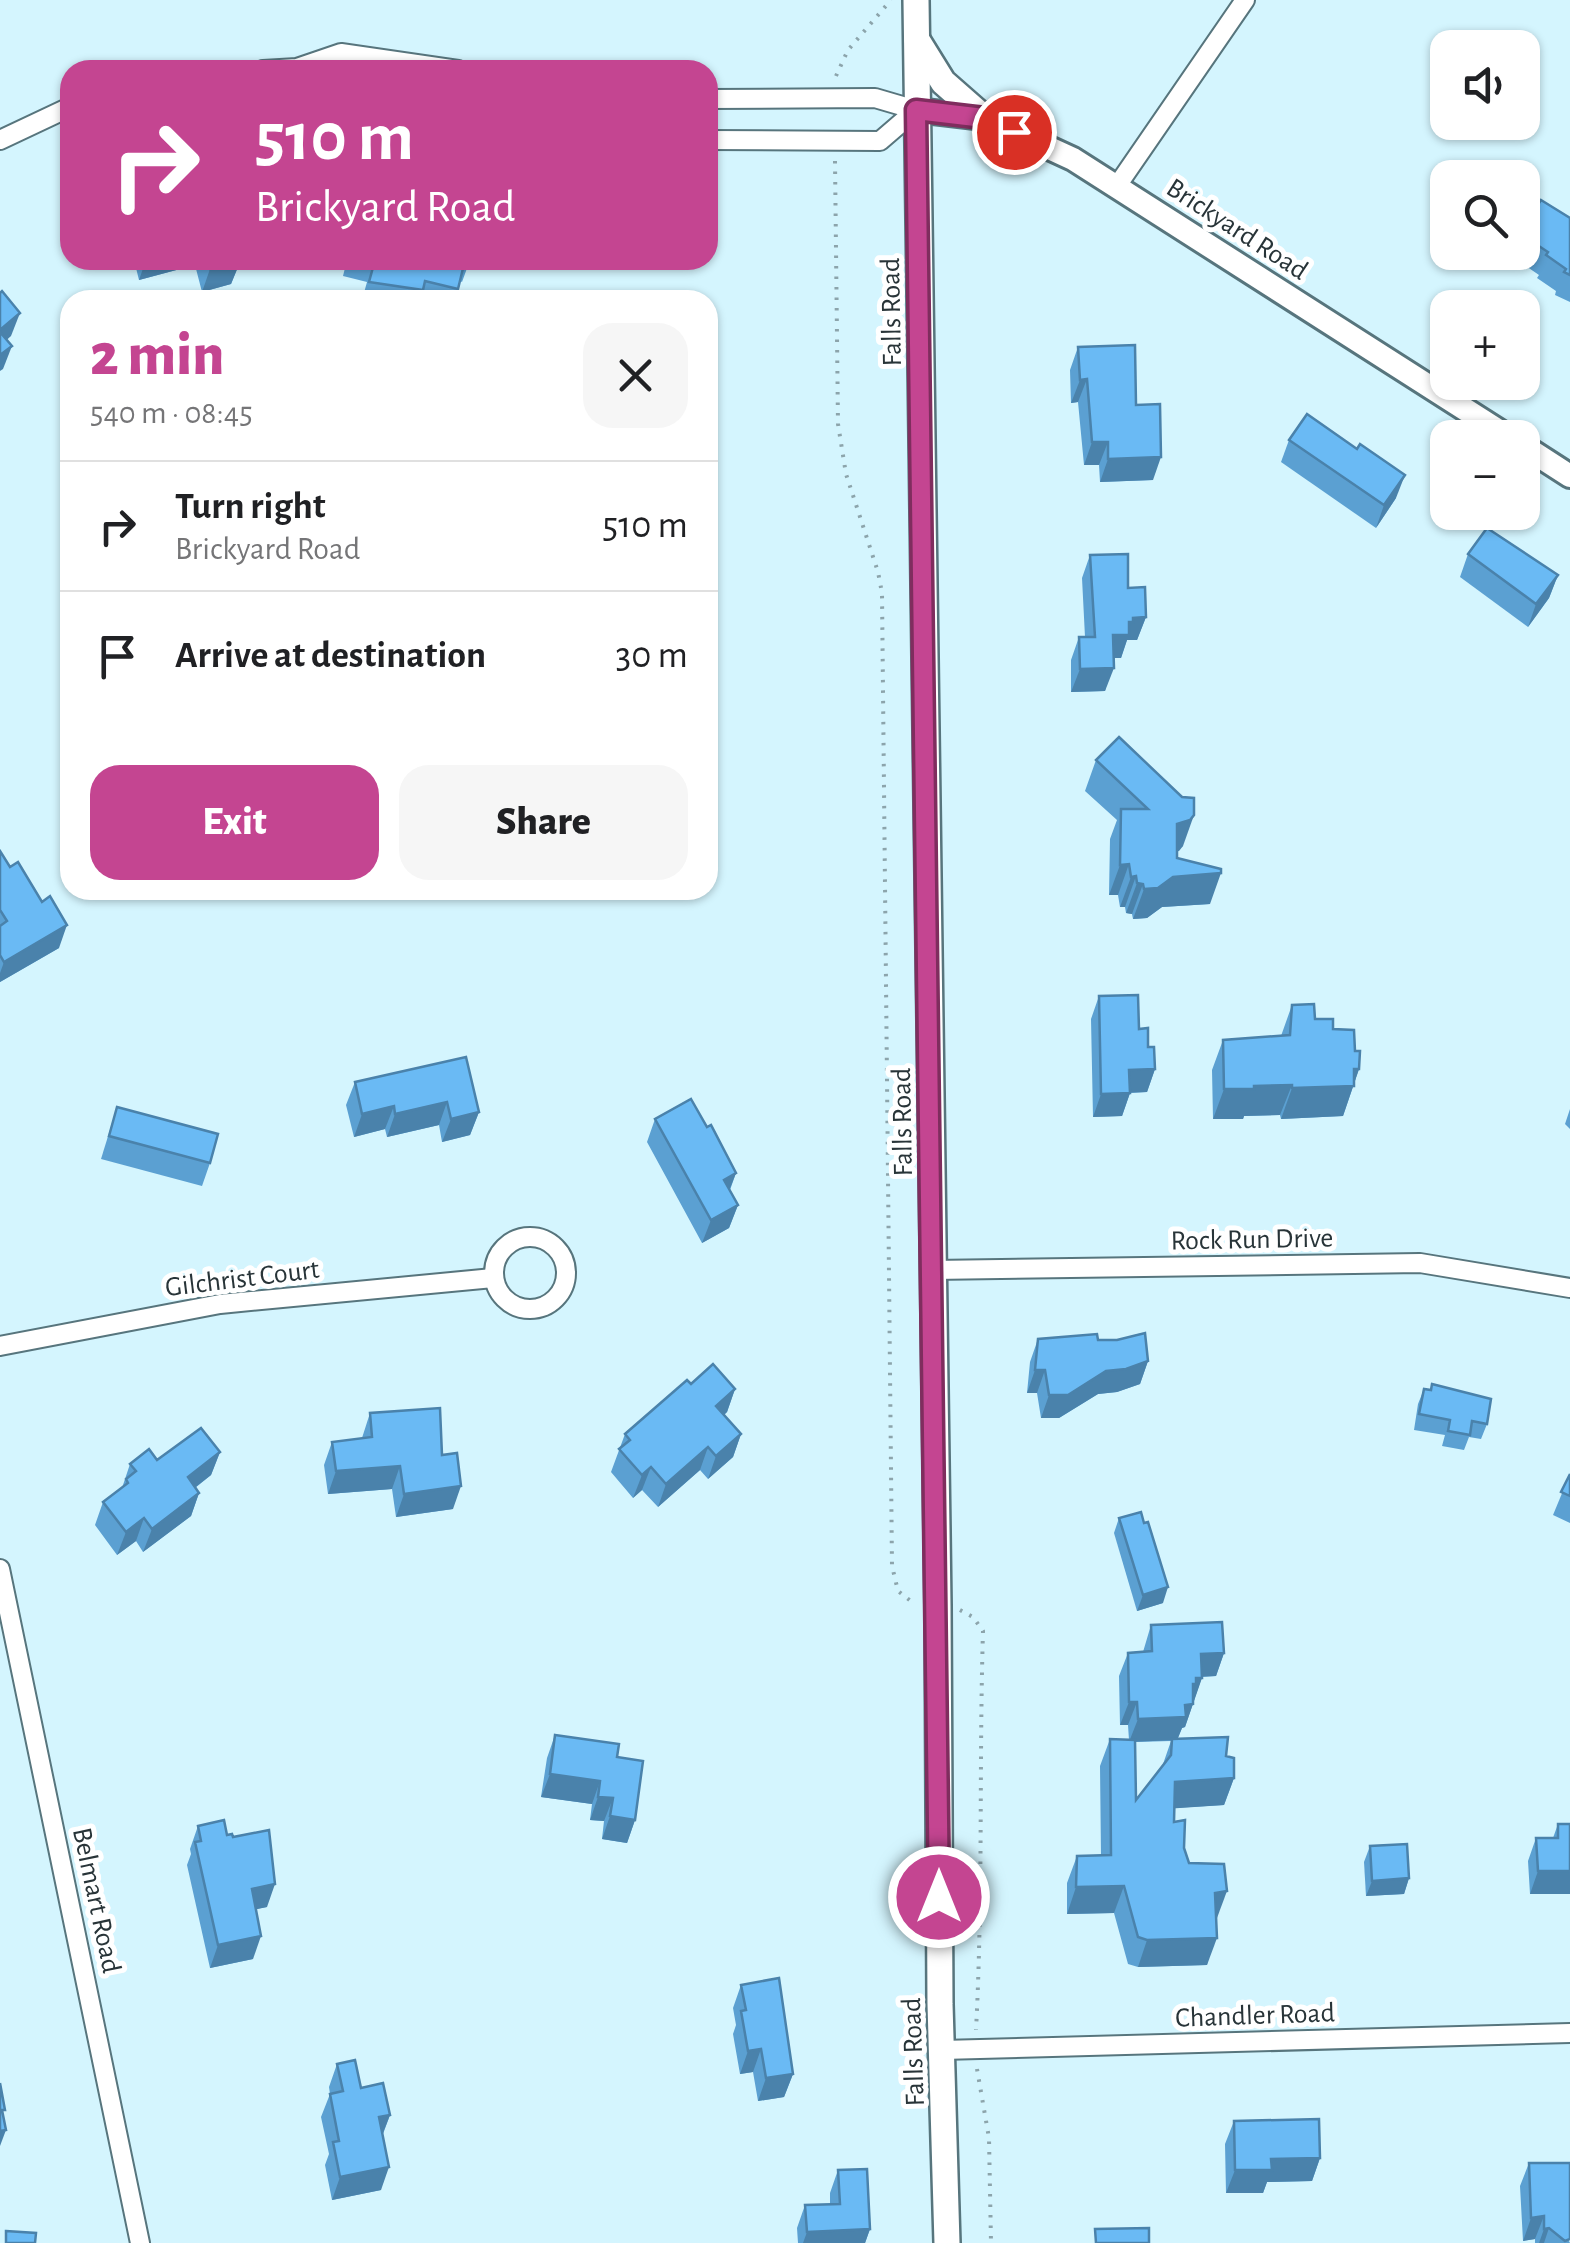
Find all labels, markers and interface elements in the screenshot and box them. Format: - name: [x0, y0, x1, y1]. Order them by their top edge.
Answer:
- map controls: [1430, 30, 1540, 530]
- button: sound: [1430, 30, 1540, 140]
- pin: [972, 90, 1057, 175]
- icon: right: [90, 100, 220, 230]
- text: 510 m: [255, 103, 414, 173]
- icon: arrive: [987, 105, 1042, 160]
- button: search: [1430, 160, 1540, 270]
- street label: Brickyard Road: [1161, 174, 1313, 286]
- text: Brickyard Road: [255, 185, 516, 230]
- street label: Falls Road: [877, 257, 907, 367]
- button: +: [1430, 290, 1540, 400]
- button: close: [583, 323, 688, 428]
- text: 2 min: [90, 326, 224, 386]
- text: 540 m · 08:45: [90, 397, 253, 429]
- button: −: [1430, 420, 1540, 530]
- text: Turn right: [175, 488, 325, 526]
- icon: right: [90, 499, 145, 554]
- text: 510 m: [602, 507, 688, 545]
- text: Brickyard Road: [175, 533, 360, 565]
- icon: arrive: [90, 629, 145, 684]
- text: Arrive at destination: [175, 637, 486, 675]
- text: 30 m: [616, 637, 688, 675]
- button: Exit: [90, 765, 379, 880]
- button: Share: [399, 765, 688, 880]
- street label: Falls Road: [888, 1067, 918, 1177]
- street label: Rock Run Drive: [1170, 1225, 1334, 1255]
- street label: Gilchrist Court: [164, 1256, 321, 1302]
- street label: Belmart Road: [67, 1825, 125, 1976]
- position arrow: [887, 1845, 991, 1949]
- street label: Falls Road: [898, 1997, 930, 2107]
- street label: Chandler Road: [1175, 1999, 1335, 2033]

